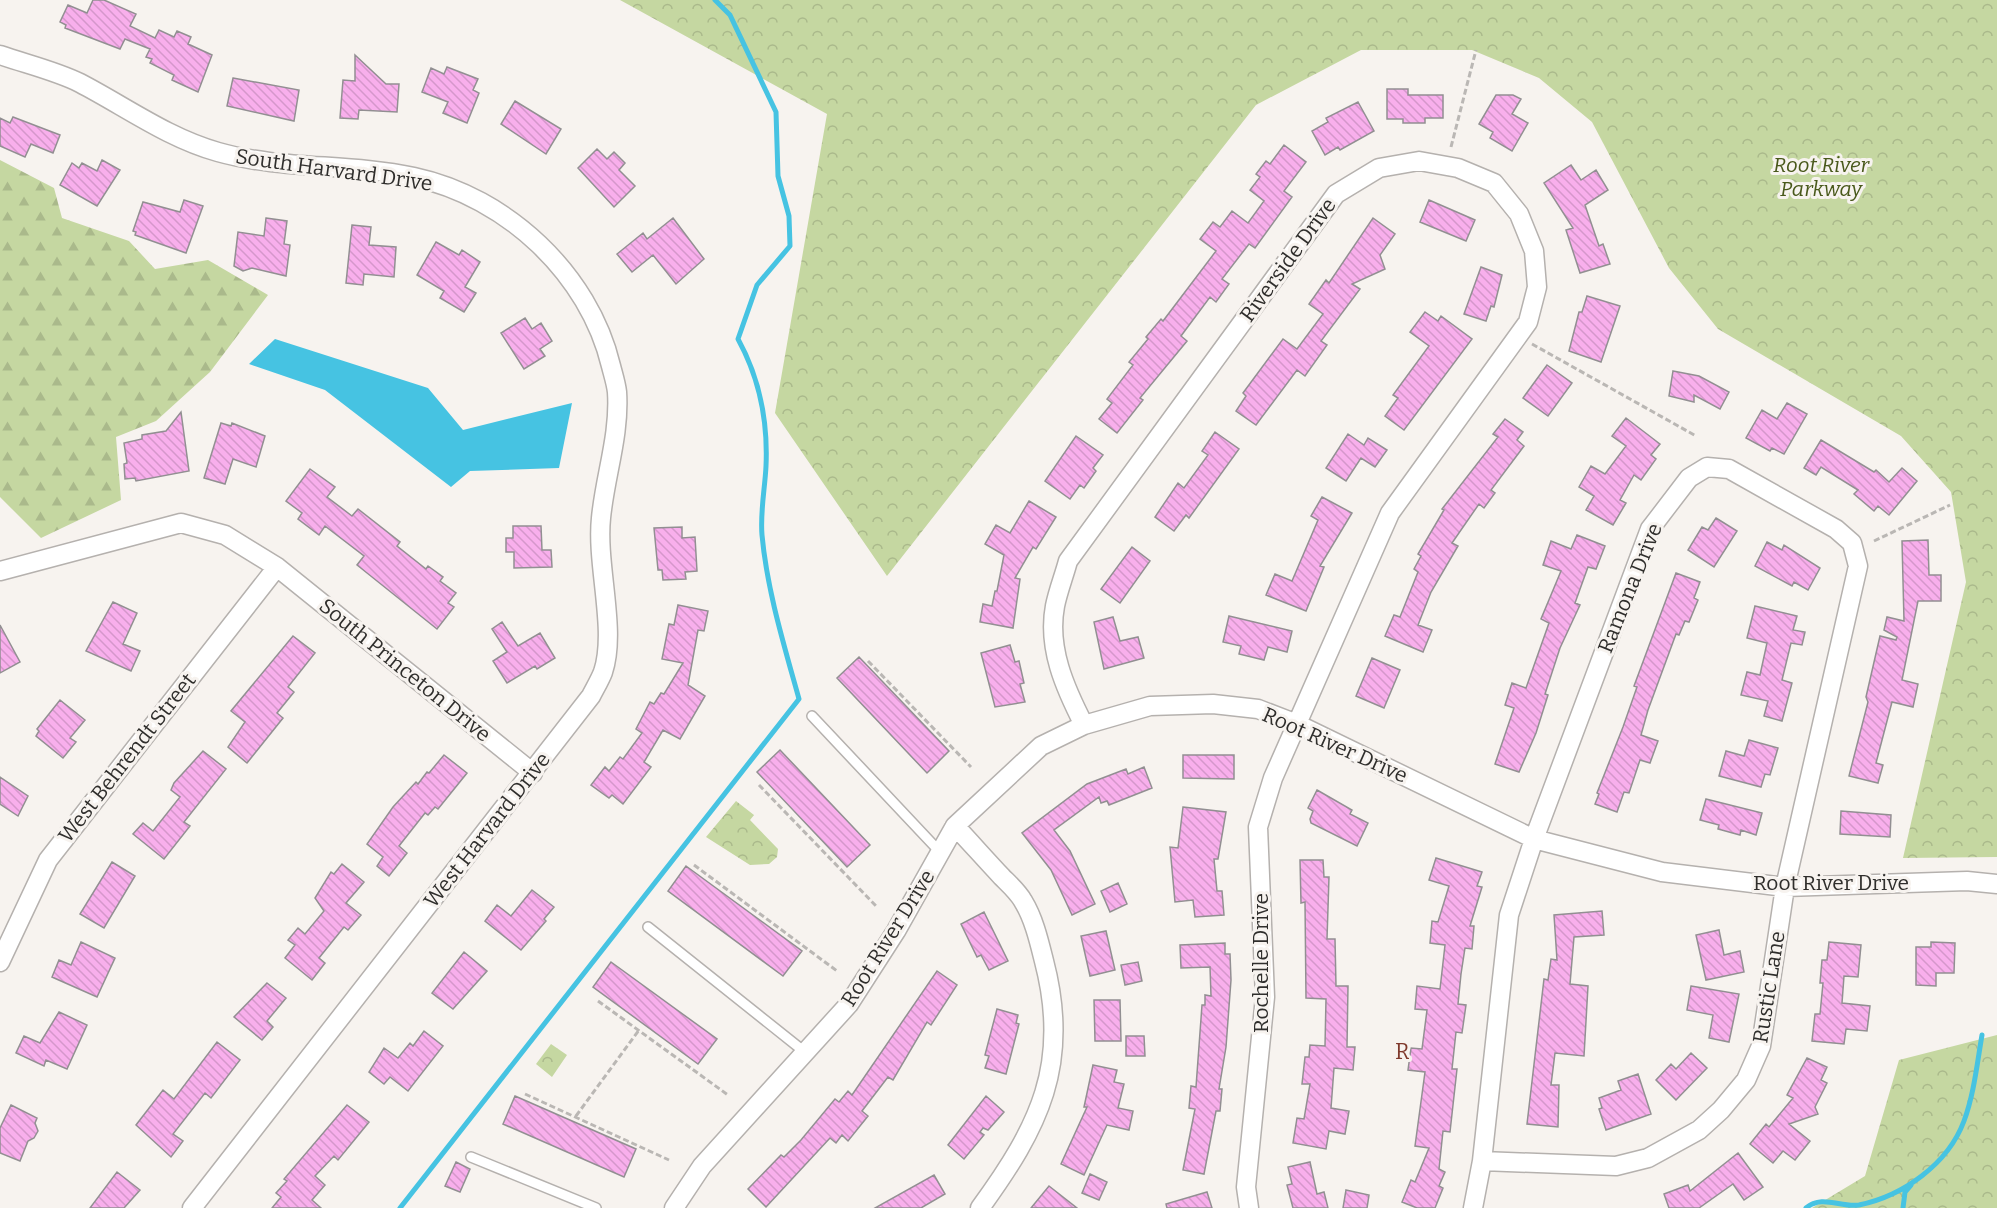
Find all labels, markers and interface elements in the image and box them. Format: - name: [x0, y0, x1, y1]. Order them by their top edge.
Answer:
- street label: South Harvard Drive: [234, 143, 434, 197]
- park label: Root River Parkway: [1773, 152, 1871, 202]
- street label: Riverside Drive: [1234, 193, 1342, 327]
- street label: Ramona Drive: [1592, 519, 1668, 657]
- street label: South Princeton Drive: [314, 593, 496, 747]
- street label: West Behrendt Street: [53, 668, 202, 848]
- street label: Root River Drive: [1258, 701, 1412, 789]
- street label: West Harvard Drive: [418, 747, 556, 913]
- street label: Root River Drive: [836, 865, 940, 1011]
- street label: Root River Drive: [1753, 870, 1909, 896]
- street label: Rochelle Drive: [1248, 893, 1274, 1033]
- street label: Rustic Lane: [1747, 929, 1791, 1045]
- district label: R: [1395, 1038, 1411, 1065]

